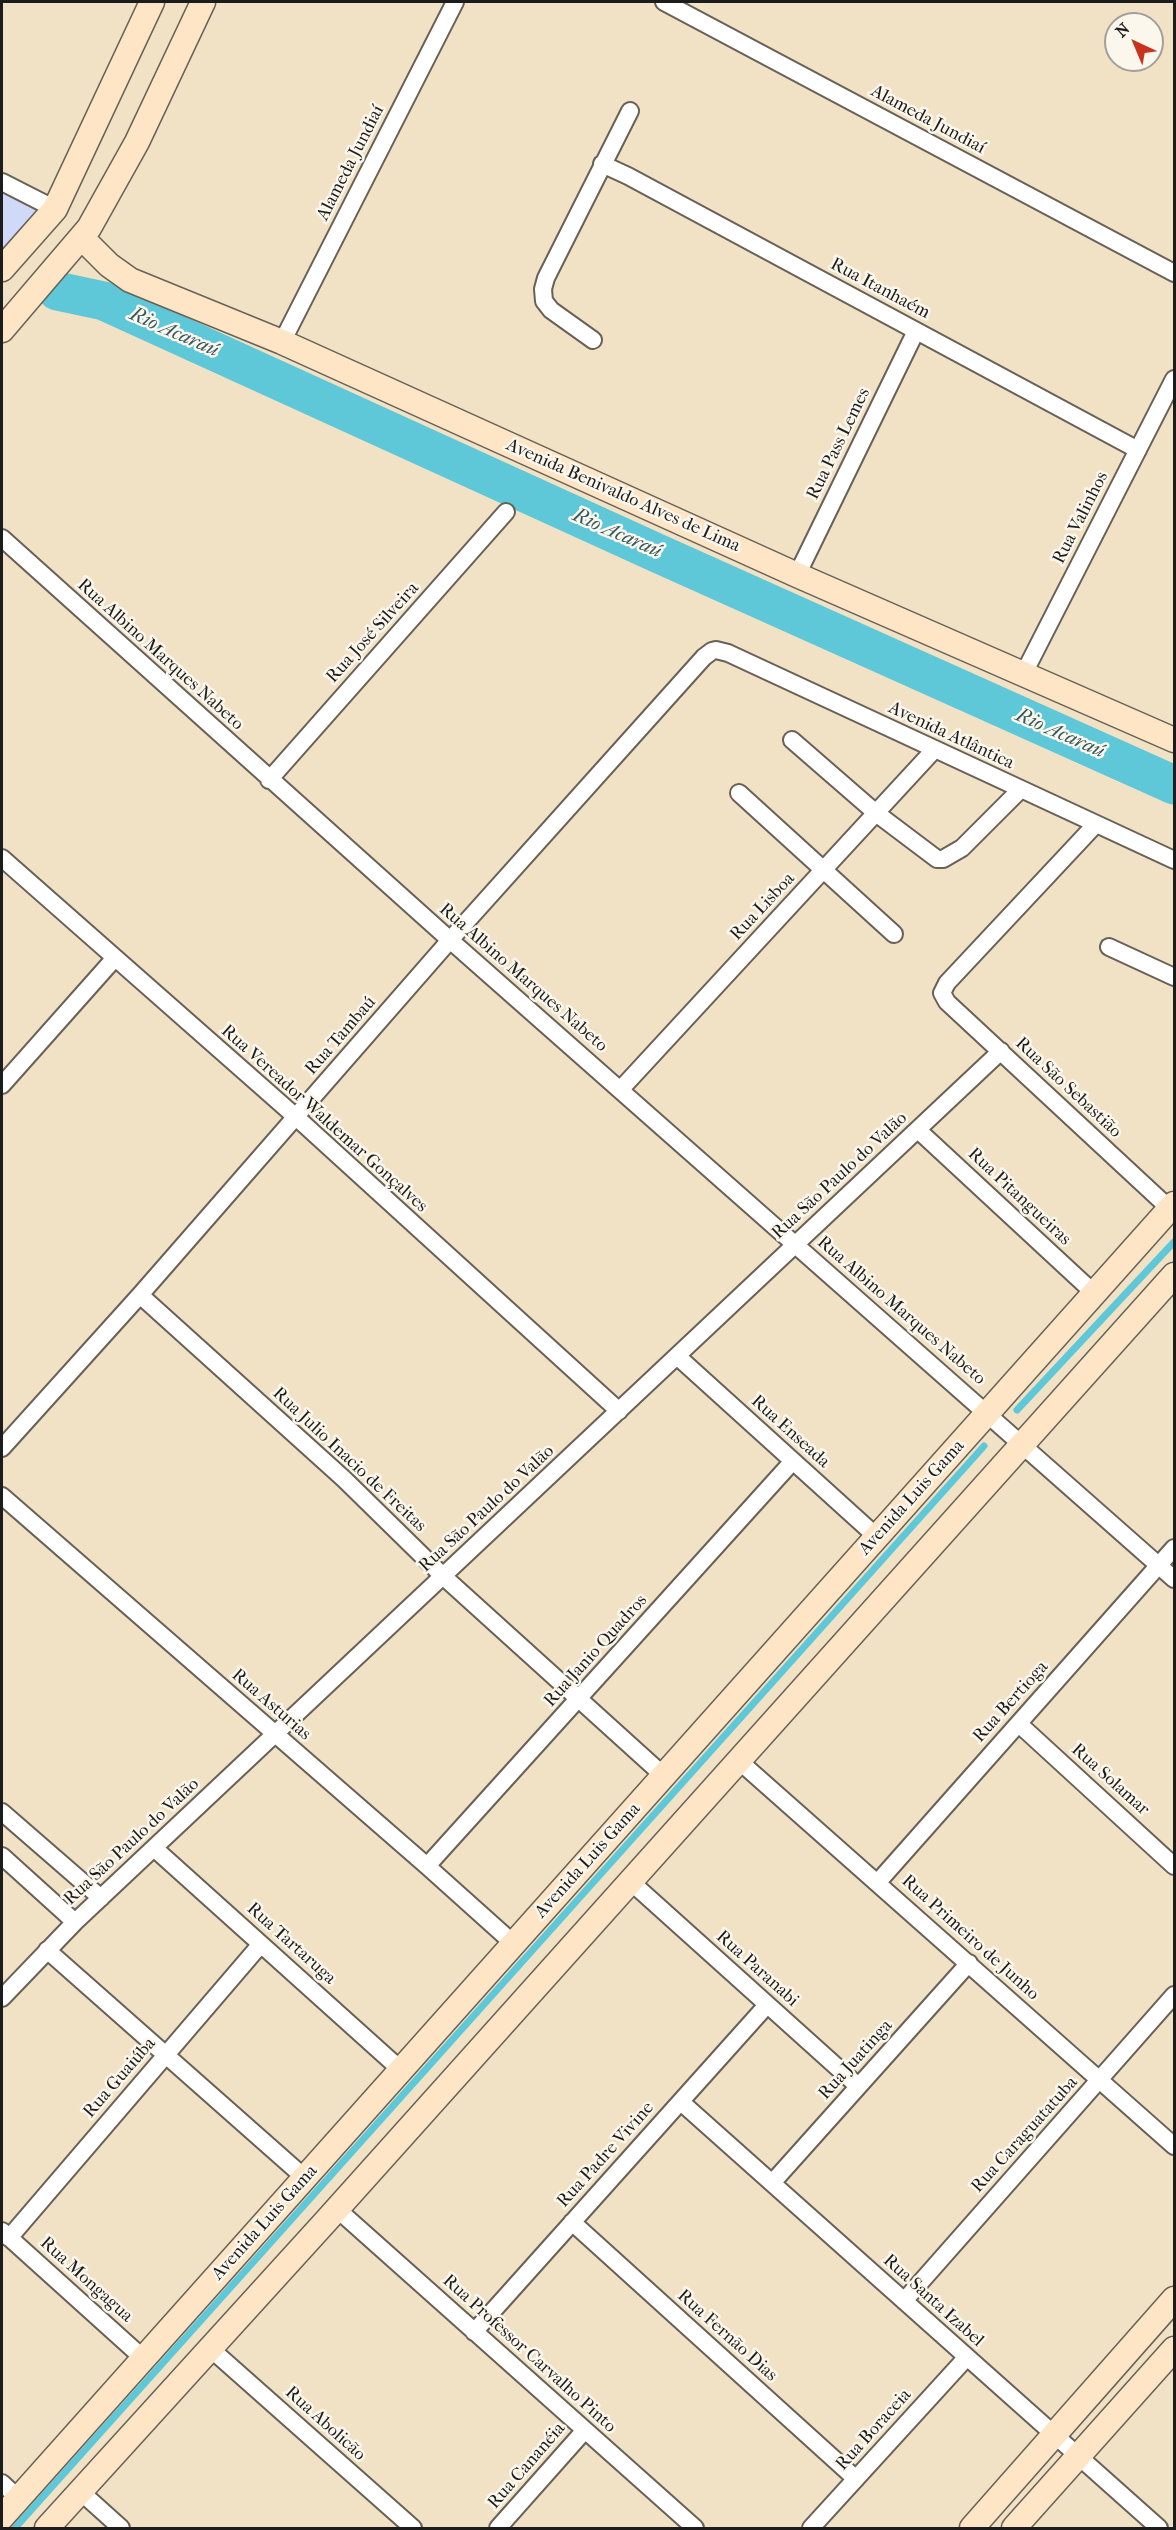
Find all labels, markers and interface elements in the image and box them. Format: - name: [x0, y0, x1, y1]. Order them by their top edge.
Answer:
- north arrow: [1104, 12, 1164, 72]
- text: N: [1112, 19, 1133, 41]
- street label: Alameda Jundiaí: [867, 81, 989, 159]
- street label: Alameda Jundiaí: [313, 102, 389, 224]
- street label: Rua Itanhaém: [827, 254, 933, 324]
- water label: Rio Acaraú: [126, 303, 222, 363]
- street label: Rua Pass Lemes: [803, 385, 875, 503]
- street label: Avenida Benivaldo Alves de Lima: [503, 435, 743, 557]
- street label: Rua Valinhos: [1049, 468, 1113, 568]
- water label: Rio Acaraú: [569, 504, 665, 564]
- street label: Rua Albino Marques Nabeto: [72, 575, 248, 735]
- street label: Rua José Silveira: [322, 578, 424, 688]
- street label: Avenida Atlântica: [885, 697, 1017, 775]
- water label: Rio Acaraú: [1012, 704, 1108, 764]
- street label: Rua Lisboa: [726, 869, 800, 945]
- street label: Rua Albino Marques Nabeto: [434, 899, 612, 1057]
- street label: Rua Tambaú: [301, 992, 381, 1080]
- street label: Rua Vereador Waldemar Gonçalves: [216, 1021, 432, 1217]
- street label: Rua São Sebastião: [1010, 1033, 1126, 1143]
- street label: Rua São Paulo do Valão: [768, 1108, 912, 1244]
- street label: Rua Pitangueiras: [963, 1144, 1075, 1250]
- street label: Rua Albino Marques Nabeto: [812, 1232, 990, 1390]
- street label: Rua Julio Inacio de Freitas: [268, 1383, 430, 1537]
- street label: Rua Enseada: [746, 1391, 834, 1473]
- street label: Avenida Luis Gama: [855, 1436, 969, 1560]
- street label: Rua São Paulo do Valão: [415, 1441, 559, 1577]
- street label: Rua Janio Quadros: [540, 1590, 652, 1712]
- street label: Rua Bertioga: [969, 1657, 1053, 1747]
- street label: Rua Asturias: [227, 1665, 315, 1745]
- street label: Rua Solamar: [1066, 1739, 1154, 1821]
- street label: Rua São Paulo do Valão: [60, 1774, 204, 1910]
- street label: Avenida Luis Gama: [531, 1799, 645, 1923]
- street label: Rua Primeiro de Junho: [897, 1871, 1043, 2005]
- street label: Rua Tartaruga: [242, 1898, 340, 1990]
- street label: Rua Paranabi: [711, 1926, 803, 2012]
- street label: Rua Juatinga: [814, 2016, 898, 2104]
- street label: Rua Guaiúba: [79, 2033, 161, 2123]
- street label: Rua Caraguatatuba: [967, 2072, 1083, 2198]
- street label: Rua Padre Vivine: [553, 2098, 659, 2212]
- street label: Avenida Luis Gama: [208, 2161, 322, 2285]
- street label: Rua Mongagua: [35, 2233, 137, 2327]
- street label: Rua Santa Izabel: [878, 2250, 988, 2352]
- street label: Rua Professor Carvalho Pinto: [438, 2270, 620, 2438]
- street label: Rua Fernão Dias: [673, 2285, 781, 2387]
- street label: Rua Abolicão: [280, 2382, 370, 2466]
- street label: Rua Boraceia: [832, 2385, 916, 2475]
- street label: Rua Cananéia: [484, 2418, 570, 2514]

